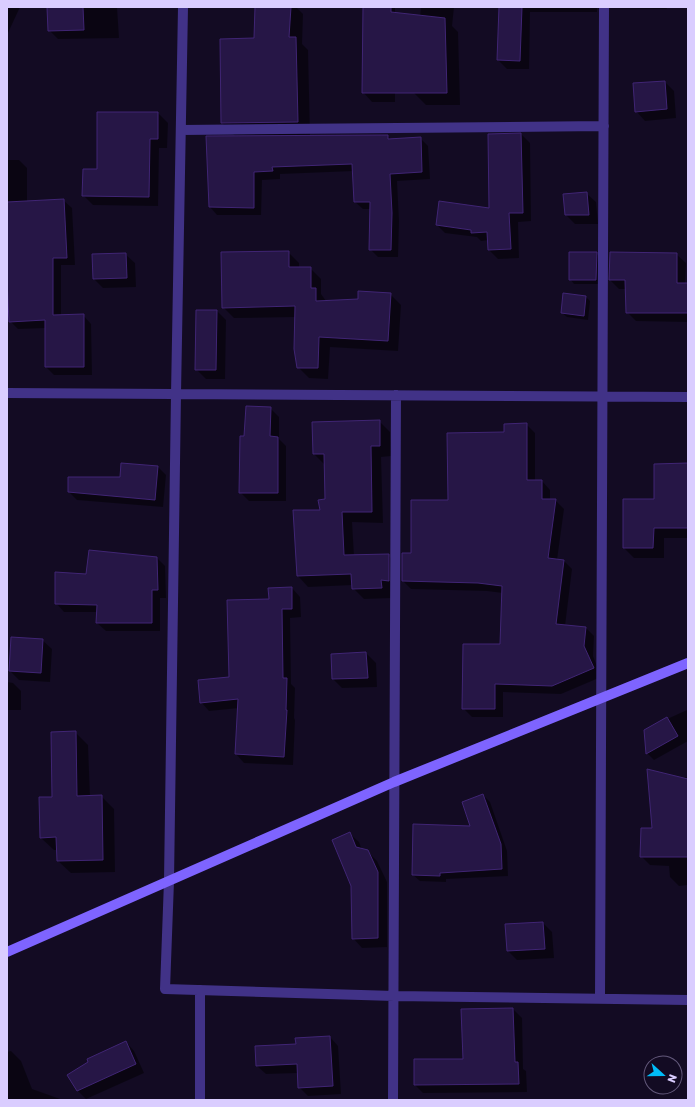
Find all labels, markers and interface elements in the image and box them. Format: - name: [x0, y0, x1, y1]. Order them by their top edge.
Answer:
- north arrow: [643, 1055, 683, 1095]
- text: N: [664, 1072, 679, 1085]

